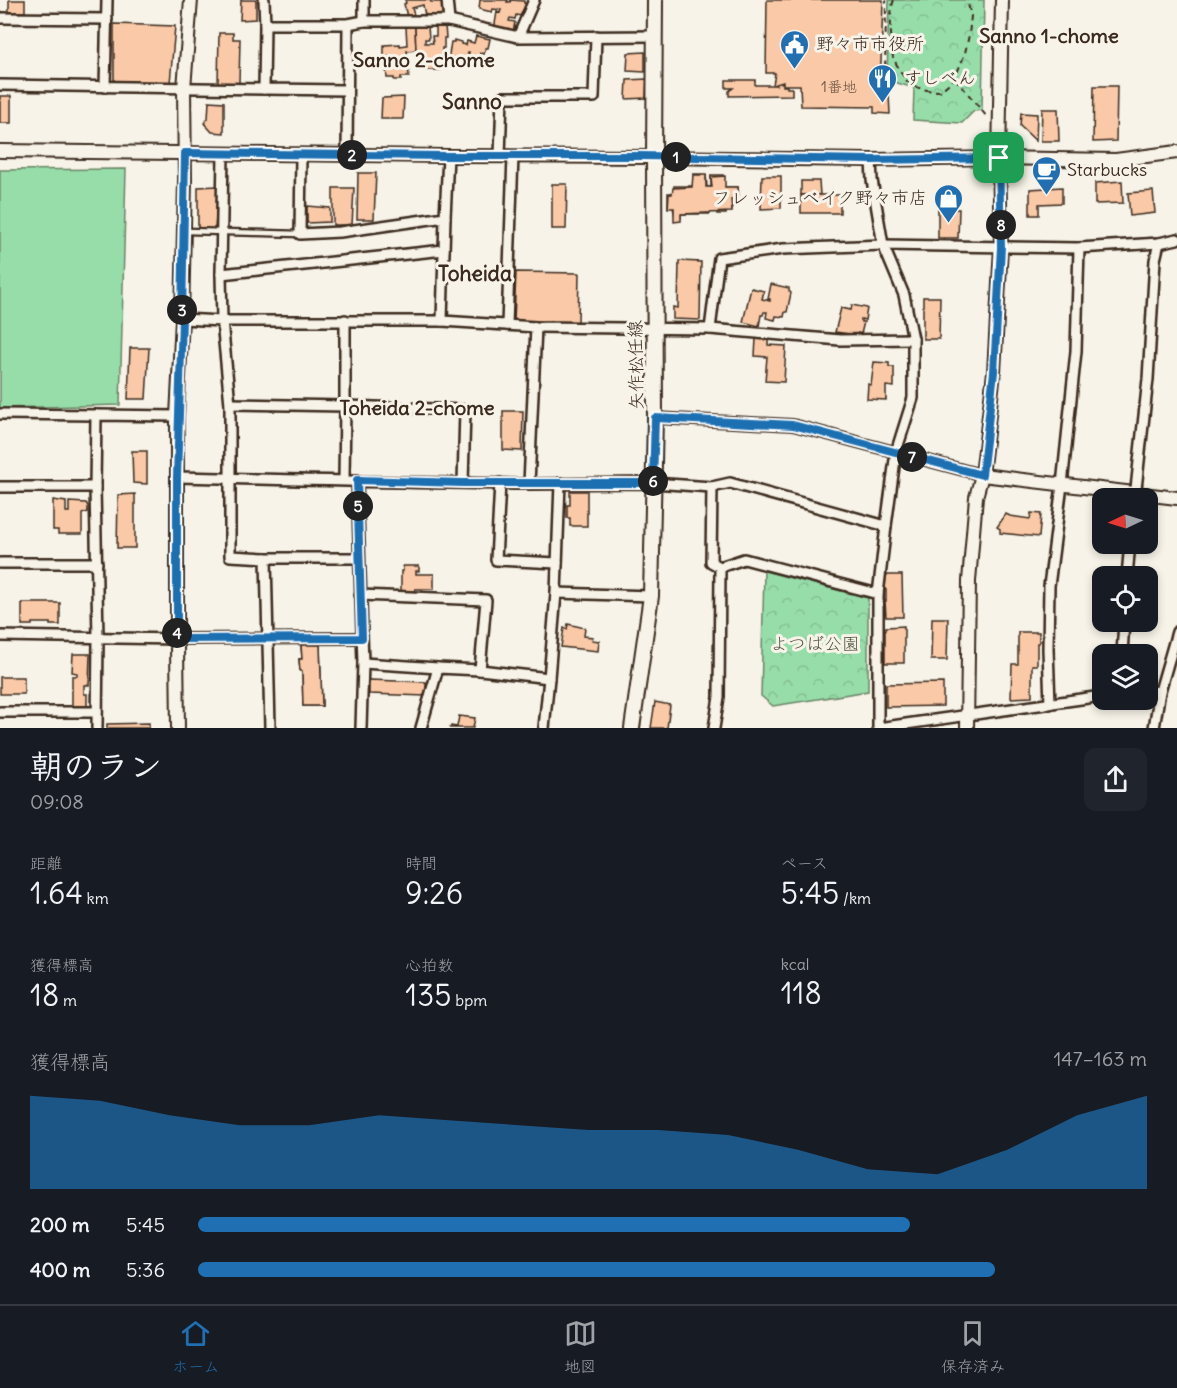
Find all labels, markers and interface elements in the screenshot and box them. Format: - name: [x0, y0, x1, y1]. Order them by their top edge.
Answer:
- district label: Sanno 1-chome: [979, 23, 1119, 48]
- public building icon: 野々市市役所: [779, 28, 811, 70]
- place label: 野々市市役所: [816, 32, 924, 55]
- district label: Sanno 2-chome: [353, 47, 495, 72]
- restaurant icon: すしべん: [867, 62, 899, 104]
- place label: すしべん: [904, 66, 976, 89]
- house number: 1番地: [821, 77, 857, 96]
- district label: Sanno: [442, 88, 502, 115]
- pin: [973, 132, 1024, 183]
- pin: 2: [337, 140, 367, 170]
- icon: arrive: [982, 141, 1015, 174]
- pin: 1: [661, 142, 691, 172]
- text: 2: [348, 145, 356, 165]
- text: 1: [673, 147, 679, 167]
- cafe icon: Starbucks: [1030, 154, 1062, 196]
- place label: Starbucks: [1067, 158, 1147, 181]
- shop icon: フレッシュベイク野々市店: [932, 182, 964, 224]
- place label: フレッシュベイク野々市店: [713, 186, 927, 209]
- pin: 8: [986, 210, 1016, 240]
- text: 8: [996, 215, 1006, 235]
- district label: Toheida: [438, 260, 512, 287]
- pin: 3: [167, 295, 197, 325]
- text: 3: [177, 300, 187, 320]
- street label: 矢作松任線: [623, 320, 648, 410]
- district label: Toheida 2-chome: [339, 395, 495, 420]
- pin: 7: [897, 442, 927, 472]
- text: 7: [908, 447, 916, 467]
- pin: 6: [638, 466, 668, 496]
- text: 6: [648, 471, 658, 491]
- north arrow: [1092, 488, 1158, 554]
- map controls: [1092, 488, 1158, 710]
- pin: 5: [343, 491, 373, 521]
- text: 5: [353, 496, 363, 516]
- button: locate: [1092, 566, 1158, 632]
- pin: 4: [162, 618, 192, 648]
- text: 4: [172, 623, 182, 643]
- park label: よつば公園: [770, 632, 860, 655]
- button: layers: [1092, 644, 1158, 710]
- text: 朝のラン: [30, 745, 162, 787]
- button: share: [1084, 748, 1147, 811]
- text: 09:08: [30, 789, 84, 814]
- text: 距離: [30, 853, 62, 873]
- text: 時間: [405, 853, 437, 873]
- text: ペース: [781, 853, 828, 873]
- text: 1.64: [30, 874, 83, 912]
- text: 9:26: [405, 874, 463, 912]
- text: 5:45: [781, 874, 839, 912]
- text: km: [83, 888, 109, 908]
- text: /km: [839, 888, 871, 908]
- text: kcal: [781, 954, 809, 974]
- text: 獲得標高: [30, 955, 94, 975]
- text: 心拍数: [405, 955, 453, 975]
- text: 118: [781, 974, 822, 1012]
- text: 18: [30, 976, 59, 1014]
- text: 135: [405, 976, 452, 1014]
- text: m: [59, 990, 77, 1010]
- text: bpm: [452, 990, 487, 1010]
- text: 147–163 m: [1053, 1046, 1147, 1071]
- text: 獲得標高: [30, 1049, 110, 1074]
- text: 200 m: [30, 1212, 90, 1237]
- text: 5:45: [126, 1212, 165, 1237]
- text: 400 m: [30, 1257, 90, 1282]
- text: 5:36: [126, 1257, 165, 1282]
- tab: ホーム: [172, 1317, 219, 1377]
- tab: 地図: [564, 1317, 597, 1377]
- tab: 保存済み: [941, 1317, 1005, 1377]

